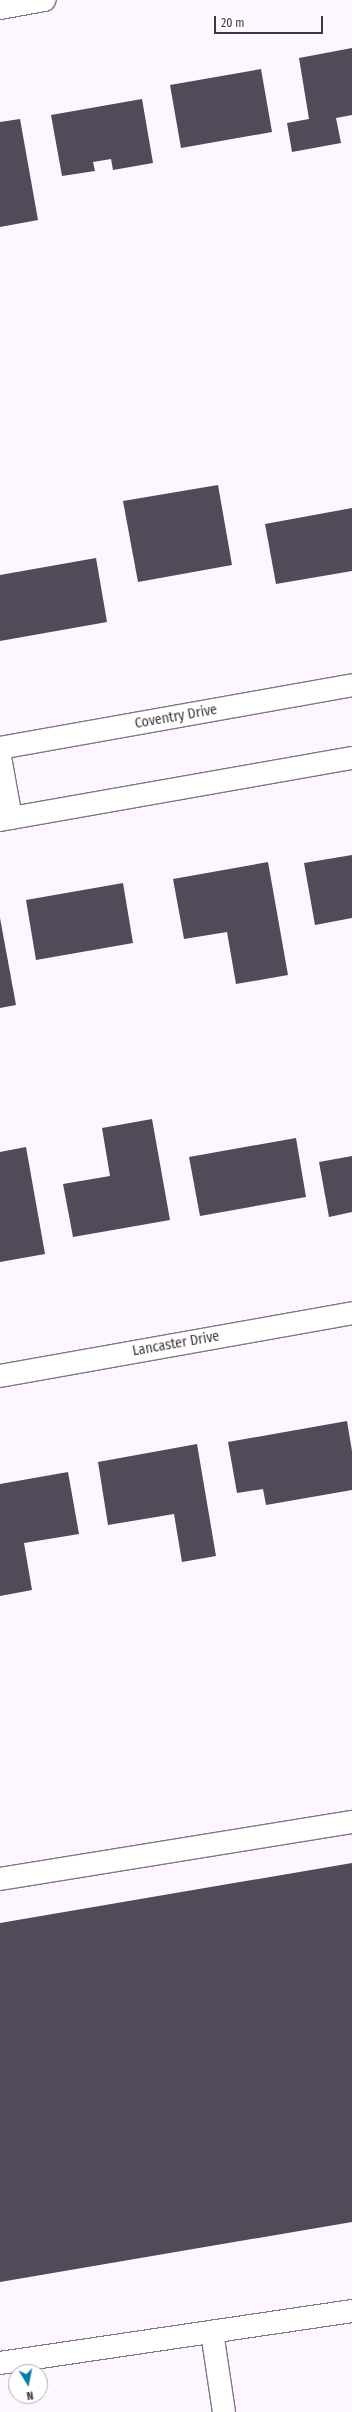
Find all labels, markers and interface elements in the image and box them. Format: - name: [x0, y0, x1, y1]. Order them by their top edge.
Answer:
- scale bar: [216, 8, 325, 34]
- text: 20 m: [221, 16, 245, 30]
- street label: Coventry Drive: [134, 702, 218, 732]
- street label: Lancaster Drive: [131, 1328, 221, 1360]
- north arrow: [8, 2364, 48, 2404]
- text: N: [26, 2388, 34, 2402]

